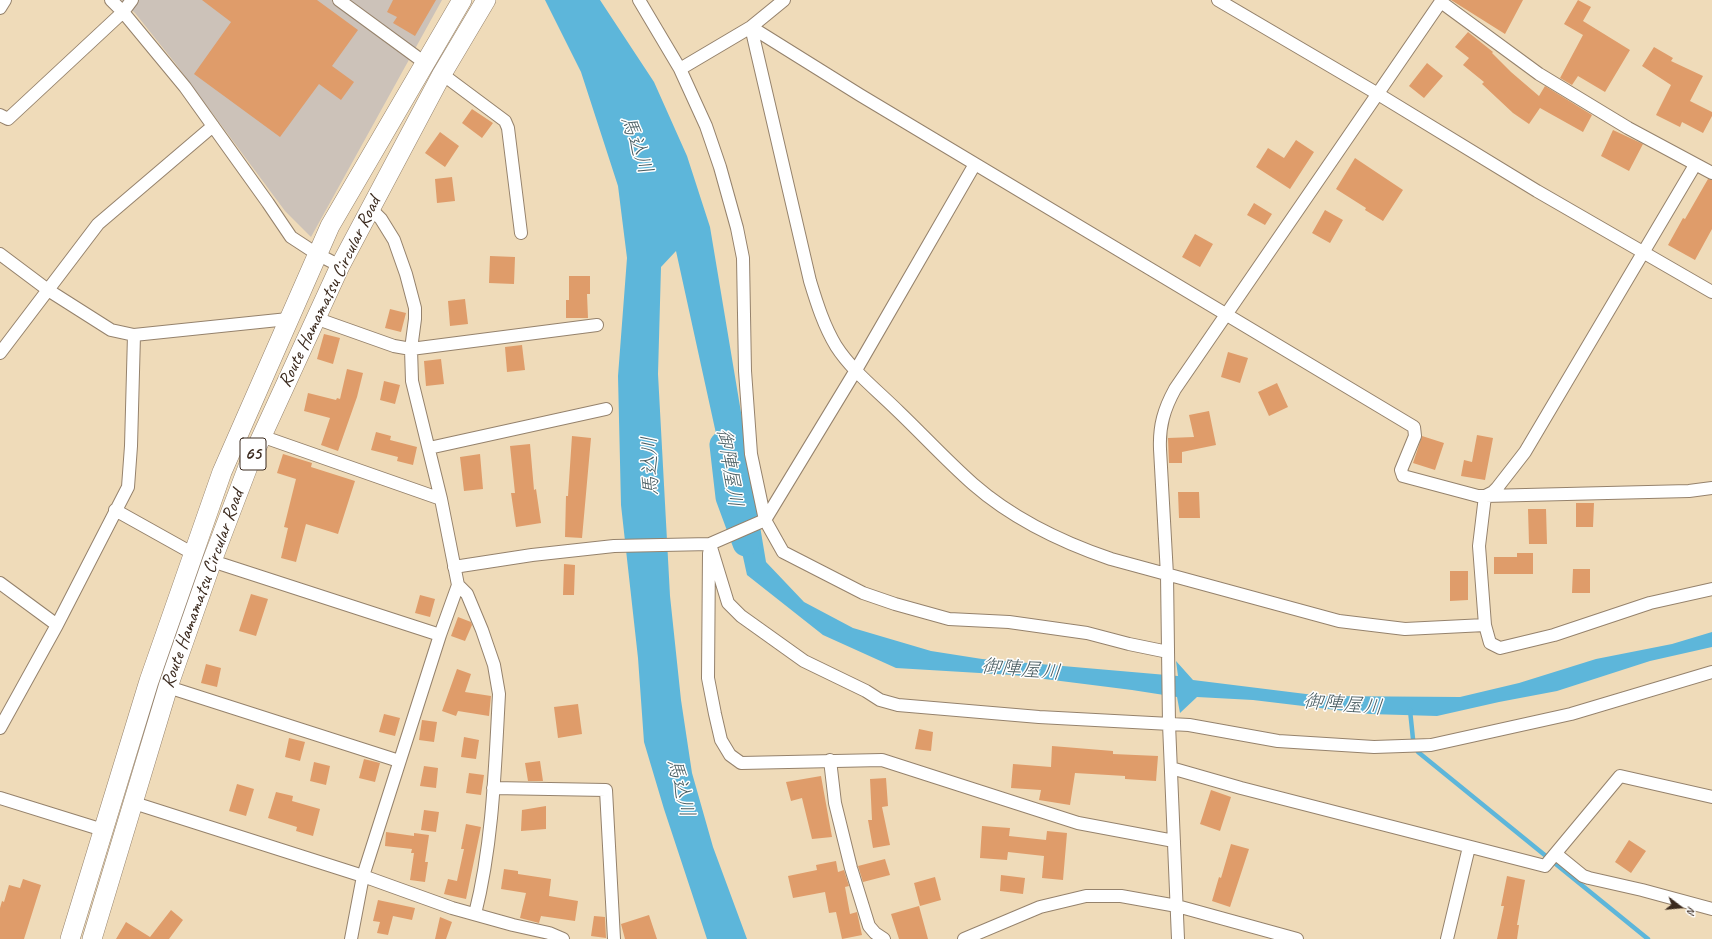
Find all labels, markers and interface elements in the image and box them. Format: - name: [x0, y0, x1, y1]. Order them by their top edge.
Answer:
- water label: 馬込川: [615, 113, 657, 177]
- street label: Route Hamamatsu Circular Road: [274, 193, 386, 391]
- water label: 御陣屋川: [711, 427, 747, 509]
- water label: 馬込川: [638, 436, 664, 496]
- road number: 65: [240, 438, 266, 470]
- street label: Route Hamamatsu Circular Road: [157, 487, 249, 691]
- water label: 御陣屋川: [980, 655, 1062, 685]
- water label: 御陣屋川: [1302, 690, 1384, 720]
- water label: 馬込川: [661, 756, 699, 820]
- north arrow: [1660, 887, 1700, 927]
- text: N: [1684, 905, 1699, 916]

